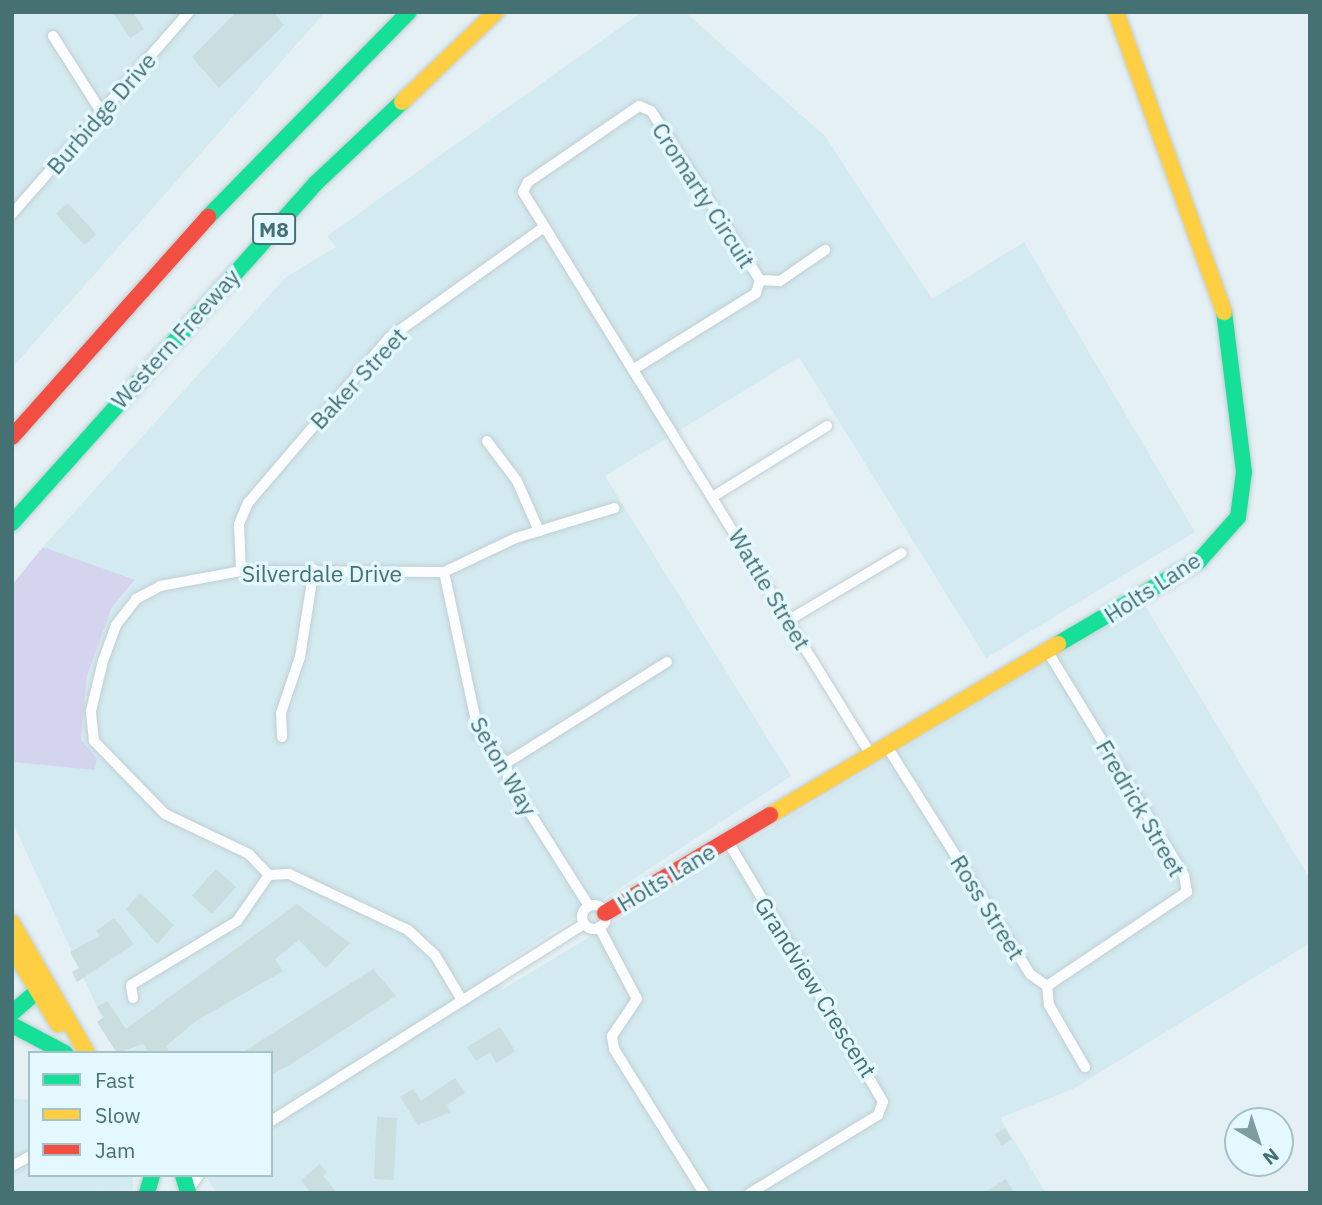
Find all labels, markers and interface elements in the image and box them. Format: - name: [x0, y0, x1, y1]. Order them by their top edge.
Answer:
- street label: Burbidge Drive: [41, 46, 161, 180]
- street label: Cromarty Circuit: [647, 117, 761, 273]
- road number: M8: [251, 212, 297, 246]
- street label: Western Freeway: [105, 263, 245, 413]
- street label: Baker Street: [304, 322, 412, 434]
- street label: Wattle Street: [723, 524, 817, 654]
- street label: Holts Lane: [1099, 546, 1205, 628]
- street label: Silverdale Drive: [242, 559, 402, 587]
- street label: Seton Way: [465, 712, 543, 820]
- street label: Fredrick Street: [1091, 735, 1191, 881]
- street label: Holts Lane: [612, 837, 720, 917]
- street label: Ross Street: [945, 850, 1031, 964]
- street label: Grandview Crescent: [749, 892, 883, 1082]
- legend: [28, 1051, 273, 1177]
- text: Fast: [95, 1066, 135, 1094]
- text: Slow: [95, 1101, 141, 1129]
- north arrow: [1224, 1107, 1294, 1177]
- text: Jam: [95, 1136, 135, 1164]
- text: N: [1258, 1143, 1284, 1170]

